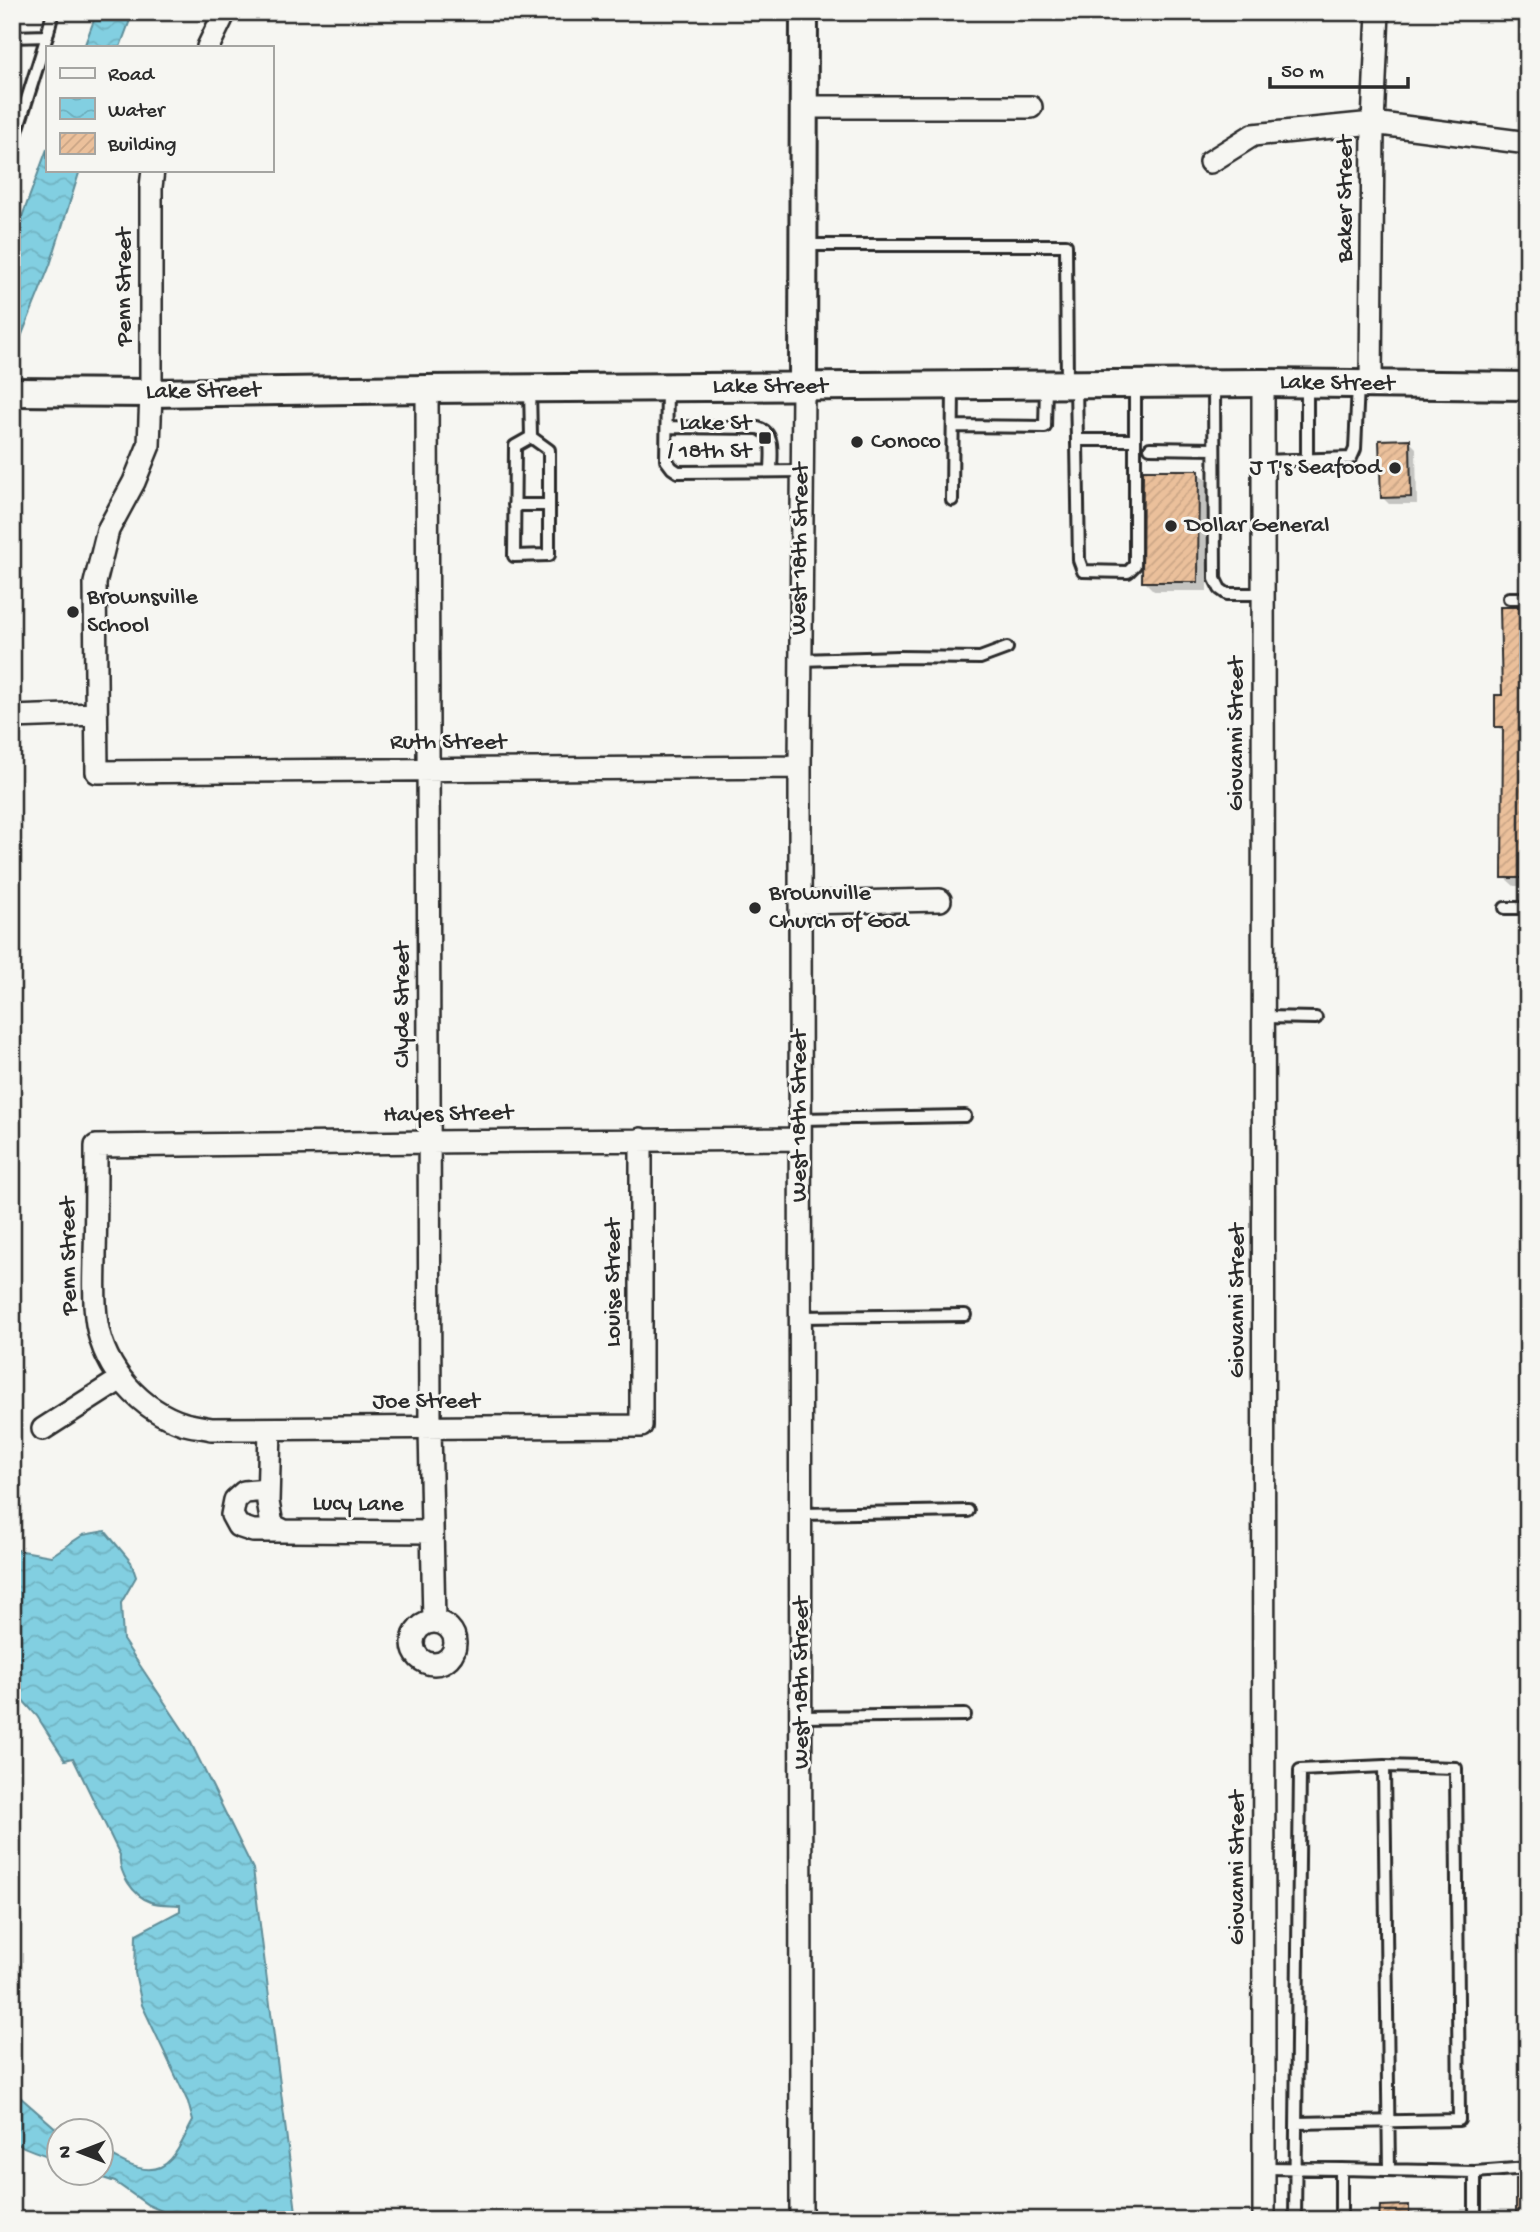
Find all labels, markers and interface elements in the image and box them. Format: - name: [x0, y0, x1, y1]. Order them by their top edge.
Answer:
- legend: [46, 46, 273, 172]
- scale bar: [1270, 46, 1409, 90]
- text: 50 m: [1281, 61, 1324, 86]
- text: Road: [108, 64, 156, 89]
- text: Water: [108, 100, 166, 125]
- street label: Baker Street: [1332, 133, 1361, 263]
- text: Building: [107, 134, 177, 159]
- street label: Penn Street: [111, 226, 140, 347]
- street label: Lake Street: [1279, 368, 1397, 400]
- street label: Lake Street: [713, 373, 830, 402]
- street label: Lake Street: [145, 376, 263, 408]
- place label: Lake St / 18th St: [667, 410, 753, 467]
- place label: Conoco: [871, 428, 941, 457]
- marker: Lake St / 18th St: [757, 430, 773, 446]
- marker: Conoco: [849, 434, 865, 450]
- place label: J T's Seafood: [1250, 454, 1383, 483]
- street label: West 18th Street: [785, 460, 817, 635]
- marker: J T's Seafood: [1387, 460, 1403, 476]
- place label: Dollar General: [1183, 512, 1330, 541]
- marker: Dollar General: [1163, 518, 1179, 534]
- place label: Brownsville School: [86, 584, 198, 641]
- marker: Brownsville School: [65, 604, 81, 620]
- street label: Giovanni Street: [1223, 655, 1252, 811]
- street label: Ruth Street: [390, 729, 508, 758]
- place label: Brownville Church of God: [768, 880, 910, 937]
- marker: Brownville Church of God: [747, 900, 763, 916]
- street label: Clyde Street: [389, 940, 418, 1068]
- street label: West 18th Street: [786, 1028, 815, 1202]
- street label: Hayes Street: [383, 1099, 515, 1131]
- street label: Penn Street: [54, 1195, 86, 1316]
- street label: Louise Street: [600, 1216, 629, 1347]
- street label: Giovanni Street: [1224, 1222, 1253, 1378]
- street label: Joe Street: [372, 1388, 482, 1417]
- street label: Lucy Lane: [312, 1490, 405, 1520]
- street label: West 18th Street: [788, 1595, 817, 1769]
- street label: Giovanni Street: [1224, 1789, 1253, 1945]
- north arrow: [46, 2116, 116, 2186]
- text: N: [55, 2146, 78, 2158]

